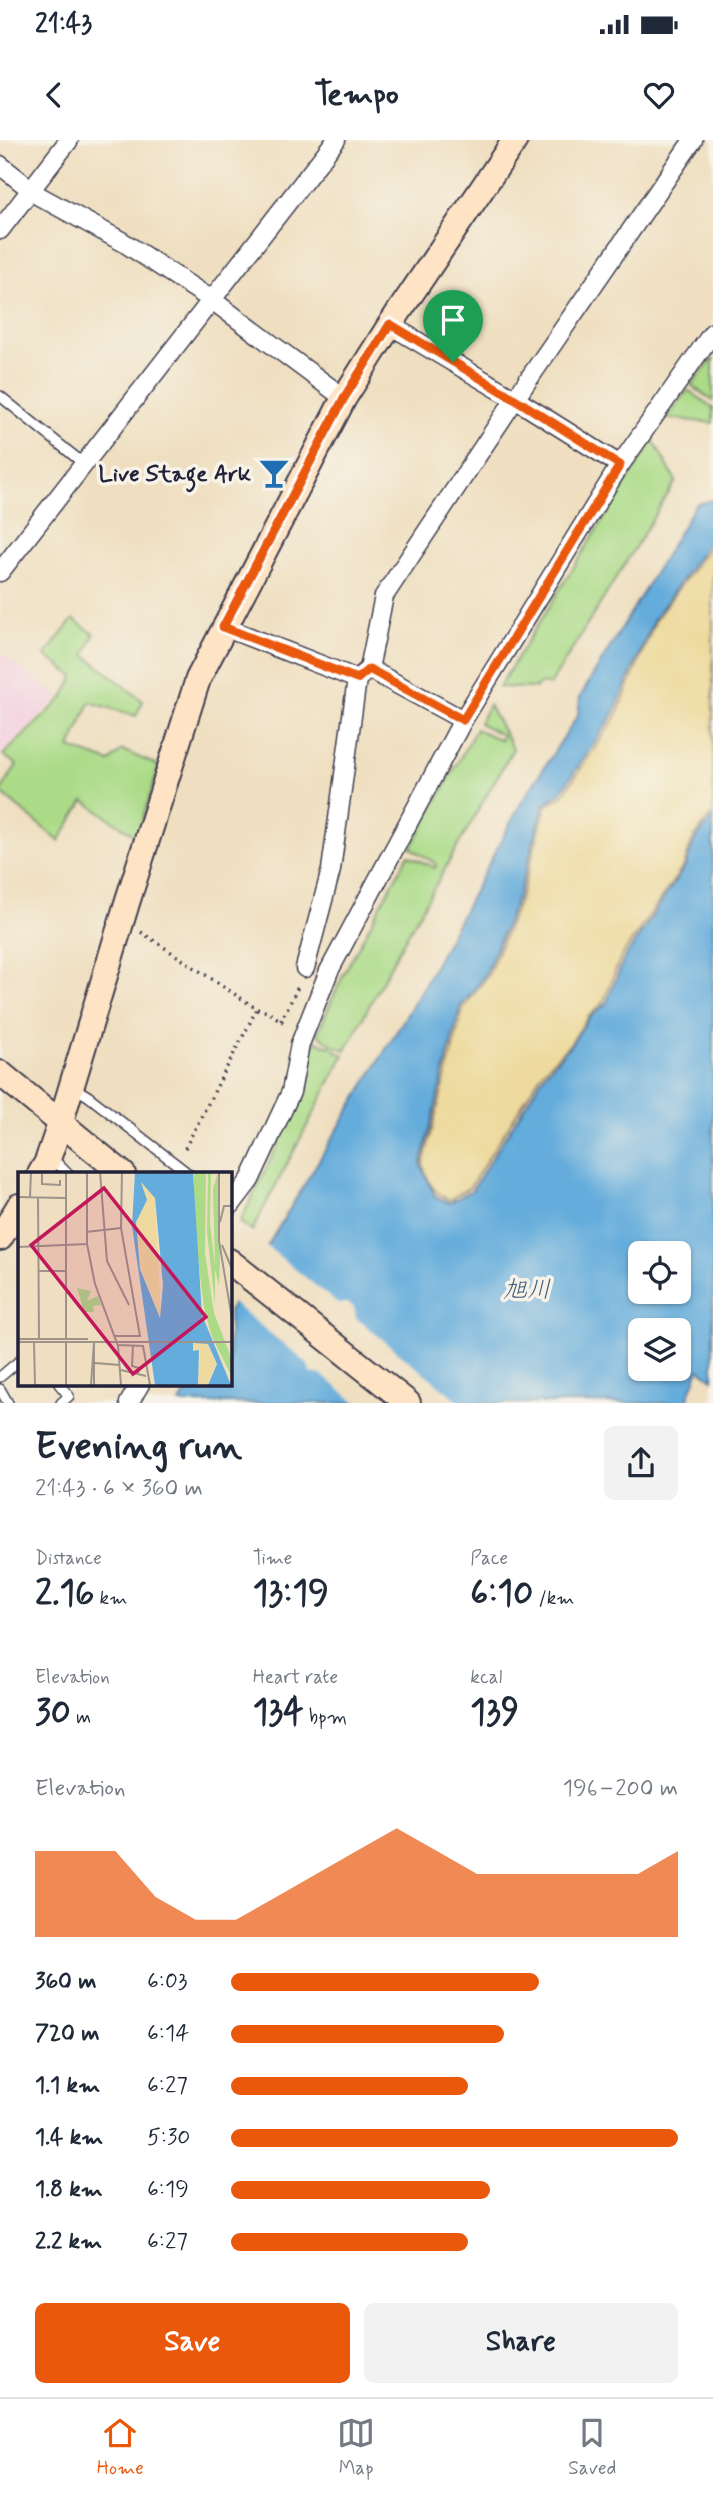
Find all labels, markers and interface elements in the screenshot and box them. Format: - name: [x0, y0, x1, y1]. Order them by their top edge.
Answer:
- text: 21:43: [35, 8, 92, 42]
- text: Tempo: [314, 74, 399, 116]
- icon: back: [35, 76, 73, 114]
- icon: heart: [640, 76, 678, 114]
- pin: [423, 290, 483, 362]
- icon: arrive: [434, 301, 472, 339]
- bar icon: Live Stage Ark: [257, 456, 291, 490]
- place label: Live Stage Ark: [99, 460, 251, 493]
- inset map: [18, 1172, 231, 1386]
- map controls: [628, 1241, 691, 1381]
- button: locate: [628, 1241, 691, 1304]
- water label: 旭川: [503, 1275, 551, 1306]
- button: layers: [628, 1318, 691, 1381]
- text: Evening run: [35, 1423, 242, 1472]
- button: share: [604, 1426, 678, 1500]
- text: 21:43 · 6 × 360 m: [35, 1474, 203, 1504]
- text: Distance: [35, 1546, 102, 1571]
- text: Time: [253, 1546, 292, 1571]
- text: Pace: [470, 1546, 508, 1571]
- text: 2.16: [35, 1571, 94, 1617]
- text: 13:19: [253, 1571, 329, 1617]
- text: 6:10: [470, 1571, 533, 1617]
- text: km: [94, 1586, 127, 1611]
- text: /km: [533, 1586, 574, 1611]
- text: Elevation: [35, 1665, 110, 1690]
- text: Heart rate: [253, 1665, 338, 1690]
- text: kcal: [470, 1665, 502, 1690]
- text: 30: [35, 1690, 71, 1736]
- text: 134: [253, 1690, 304, 1736]
- text: 139: [470, 1690, 519, 1736]
- text: m: [71, 1705, 91, 1730]
- text: bpm: [304, 1705, 347, 1730]
- text: Elevation: [35, 1774, 126, 1804]
- text: 196–200 m: [563, 1774, 678, 1804]
- text: 360 m: [35, 1967, 96, 1997]
- text: 6:03: [147, 1967, 188, 1997]
- text: 720 m: [35, 2019, 99, 2049]
- text: 6:14: [147, 2019, 189, 2049]
- text: 1.1 km: [35, 2071, 100, 2101]
- text: 6:27: [147, 2071, 188, 2101]
- text: 1.4 km: [35, 2123, 103, 2153]
- text: 5:30: [147, 2123, 191, 2153]
- text: 1.8 km: [35, 2175, 103, 2205]
- text: 6:19: [147, 2175, 189, 2205]
- text: 2.2 km: [35, 2227, 102, 2257]
- text: 6:27: [147, 2227, 188, 2257]
- button: Save: [35, 2303, 350, 2383]
- button: Share: [364, 2303, 678, 2383]
- tab: Home: [97, 2414, 144, 2481]
- tab: Map: [337, 2414, 375, 2481]
- tab: Saved: [568, 2414, 616, 2481]

